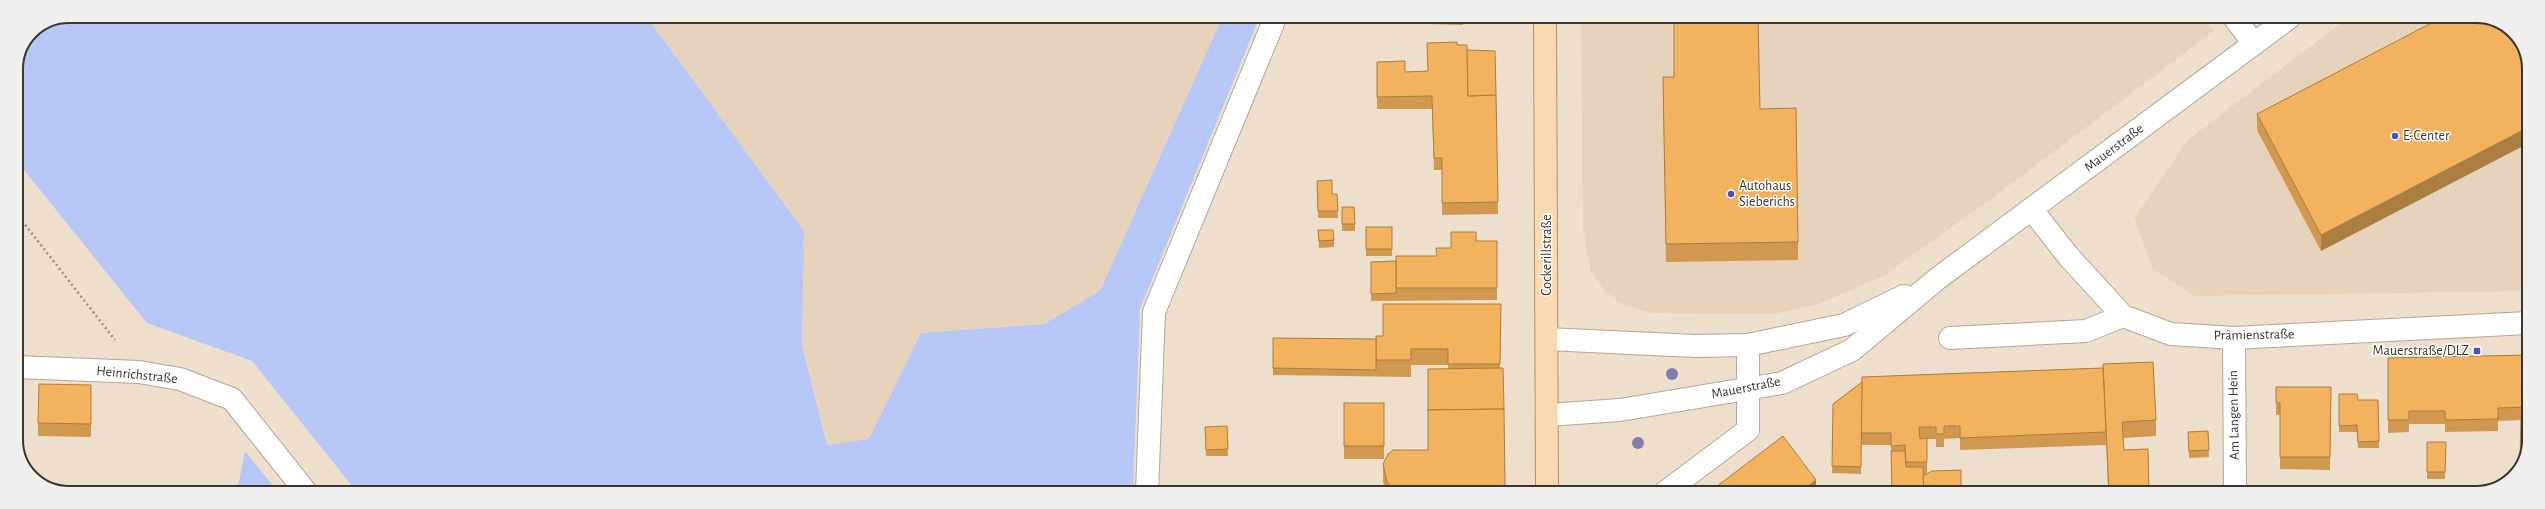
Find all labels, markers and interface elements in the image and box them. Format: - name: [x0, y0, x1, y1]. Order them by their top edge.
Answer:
- street label: Mauerstraße: [2082, 121, 2146, 175]
- place label: E-Center: [2403, 129, 2450, 143]
- marker: E-Center: [2390, 131, 2400, 141]
- place label: Autohaus Sieberichs: [1739, 179, 1795, 209]
- marker: Autohaus Sieberichs: [1726, 189, 1736, 199]
- street label: Cockerillstraße: [1540, 214, 1554, 296]
- street label: Prämienstraße: [2213, 327, 2295, 343]
- place label: Mauerstraße/DLZ: [2373, 344, 2469, 358]
- marker: Mauerstraße/DLZ: [2472, 346, 2482, 356]
- street label: Heinrichstraße: [96, 364, 178, 386]
- street label: Am Langen Hein: [2226, 370, 2242, 460]
- street label: Mauerstraße: [1710, 374, 1782, 402]

